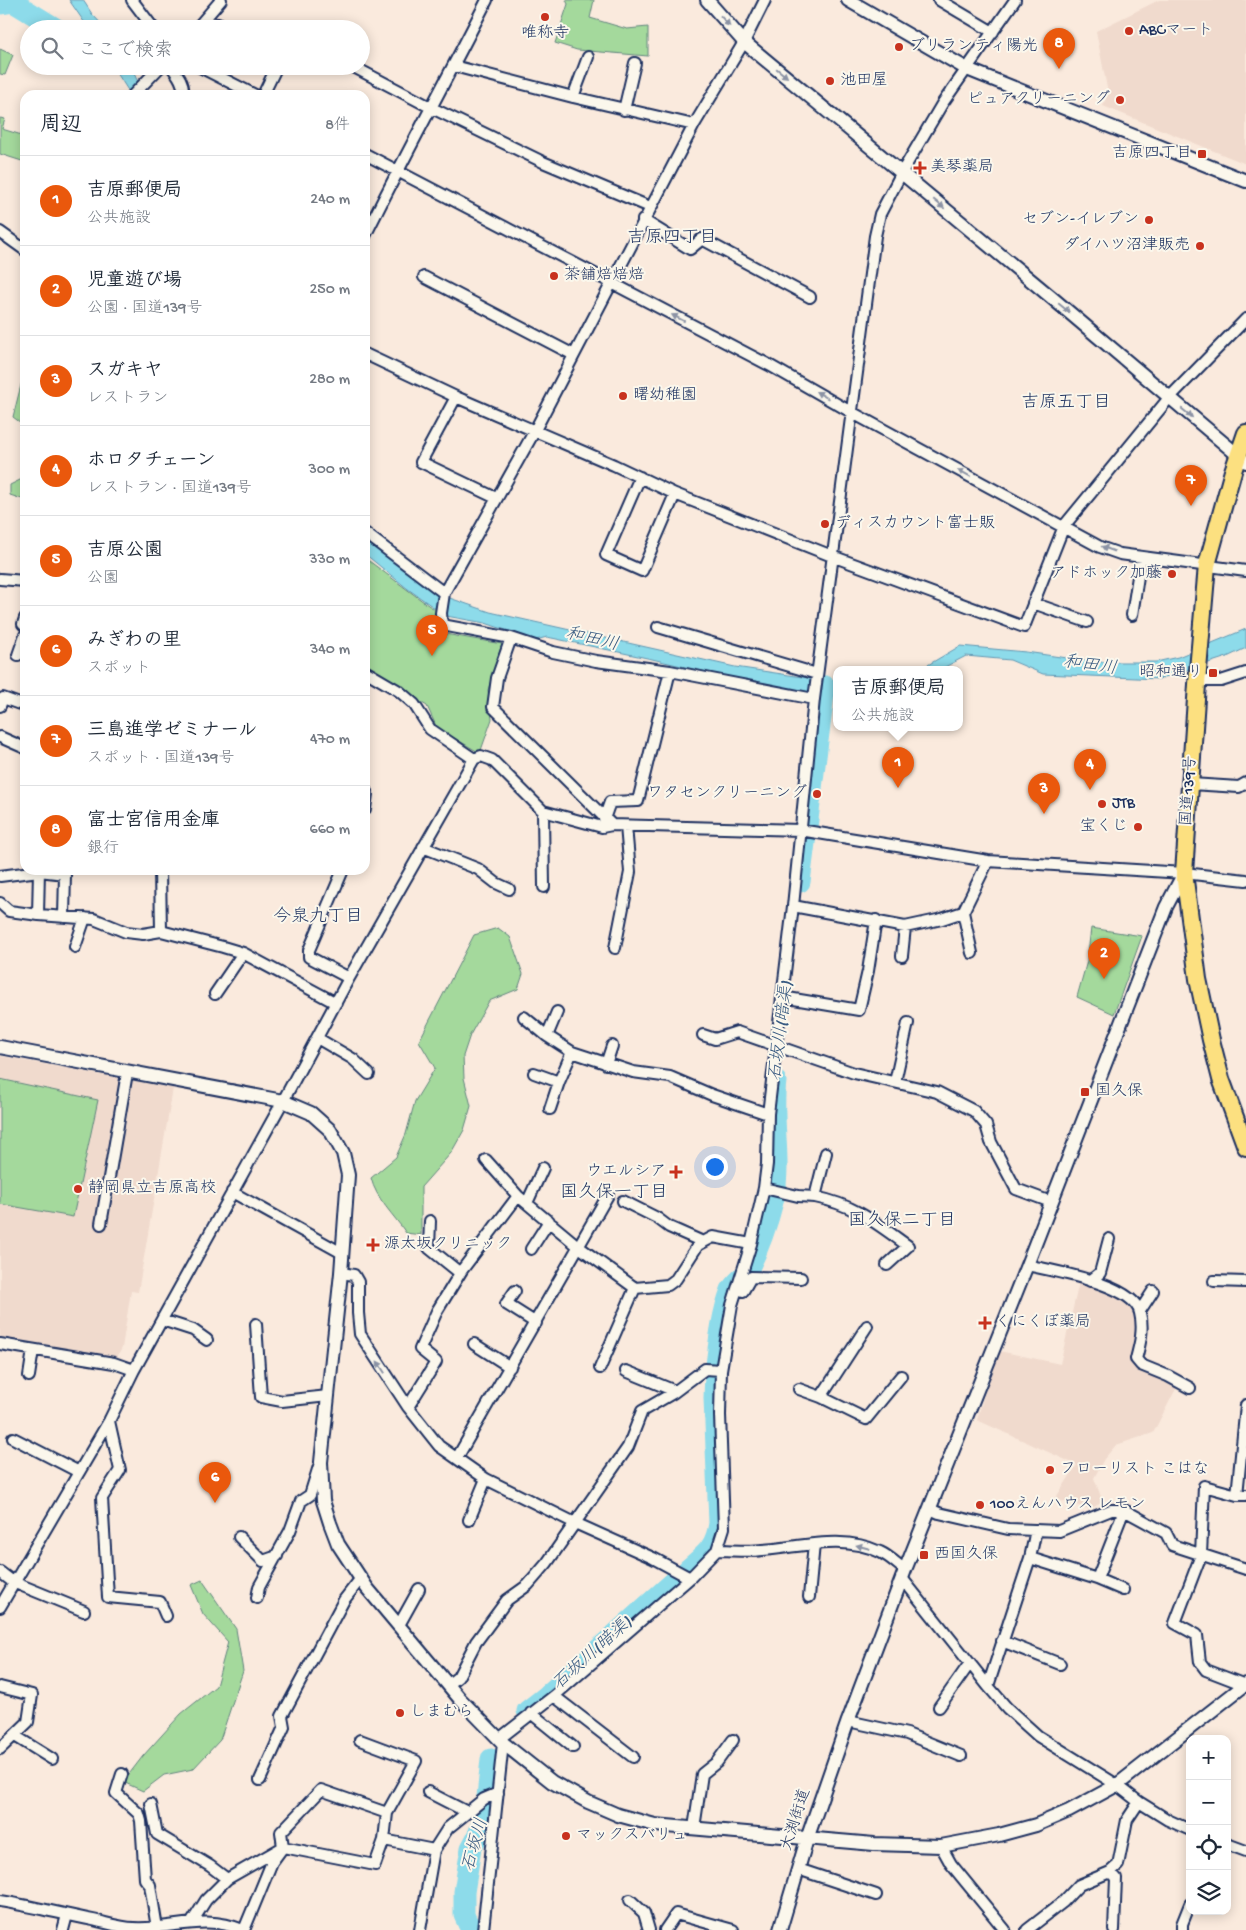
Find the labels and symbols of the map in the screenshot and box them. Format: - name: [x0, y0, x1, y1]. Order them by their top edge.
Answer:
- marker: 唯称寺: [539, 11, 551, 23]
- one-way arrow: [720, 15, 731, 28]
- place label: ABCマート: [1139, 22, 1213, 41]
- place label: 唯称寺: [521, 24, 569, 44]
- marker: ABCマート: [1123, 25, 1135, 37]
- pin: 8: [1043, 28, 1075, 69]
- place label: ブリランティ陽光: [909, 37, 1038, 57]
- marker: ブリランティ陽光: [893, 41, 905, 53]
- one-way arrow: [775, 68, 788, 79]
- place label: 池田屋: [840, 71, 888, 91]
- marker: 池田屋: [824, 75, 836, 87]
- place label: ピュアクリーニング: [967, 90, 1110, 110]
- marker: ピュアクリーニング: [1114, 94, 1126, 106]
- place label: 吉原四丁目: [1112, 144, 1192, 164]
- marker: 吉原四丁目: [1196, 148, 1208, 160]
- place label: 美琴薬局: [930, 158, 994, 178]
- marker: 美琴薬局: [914, 162, 926, 174]
- one-way arrow: [932, 198, 945, 209]
- place label: セブン-イレブン: [1022, 210, 1139, 230]
- marker: セブン-イレブン: [1143, 214, 1155, 226]
- district label: 吉原四丁目: [627, 227, 717, 249]
- place label: ダイハツ沼津販売: [1064, 235, 1190, 256]
- marker: ダイハツ沼津販売: [1194, 240, 1206, 252]
- place label: 茶舗焙焙焙: [564, 266, 644, 286]
- marker: 茶舗焙焙焙: [548, 270, 560, 282]
- one-way arrow: [1057, 302, 1070, 313]
- one-way arrow: [671, 314, 686, 322]
- place label: 曙幼稚園: [633, 386, 697, 406]
- marker: 曙幼稚園: [617, 390, 629, 402]
- one-way arrow: [815, 391, 828, 400]
- district label: 吉原五丁目: [1021, 392, 1111, 414]
- one-way arrow: [1181, 408, 1194, 419]
- pin: 7: [1175, 465, 1207, 506]
- one-way arrow: [957, 469, 972, 477]
- place label: ディスカウント富士販: [835, 514, 995, 534]
- marker: ディスカウント富士販: [819, 518, 831, 530]
- one-way arrow: [1100, 545, 1115, 552]
- place label: アドホック加藤: [1050, 564, 1162, 584]
- marker: アドホック加藤: [1166, 568, 1178, 580]
- pin: 5: [416, 615, 448, 656]
- water label: 和田川: [563, 623, 621, 656]
- water label: 和田川: [1062, 651, 1118, 680]
- place label: 昭和通り: [1139, 663, 1203, 683]
- marker: 昭和通り: [1207, 667, 1219, 679]
- pin: 1: [882, 747, 914, 788]
- pin: 4: [1074, 749, 1106, 790]
- street label: 国道139号: [1177, 755, 1202, 827]
- pin: 3: [1028, 773, 1060, 814]
- place label: ワタセンクリーニング: [647, 784, 807, 804]
- marker: ワタセンクリーニング: [811, 788, 823, 800]
- place label: JTB: [1112, 795, 1136, 814]
- marker: JTB: [1096, 798, 1108, 810]
- place label: 宝くじ: [1080, 817, 1128, 837]
- marker: 宝くじ: [1132, 821, 1144, 833]
- district label: 今泉九丁目: [273, 906, 363, 928]
- pin: 2: [1088, 938, 1120, 979]
- water label: 石坂川(暗渠): [764, 979, 799, 1082]
- place label: 国久保: [1095, 1081, 1143, 1102]
- marker: 国久保: [1079, 1086, 1091, 1098]
- your location: [702, 1154, 728, 1180]
- place label: ウエルシア: [586, 1163, 666, 1182]
- marker: ウエルシア: [670, 1166, 682, 1178]
- place label: 静岡県立吉原高校: [88, 1178, 216, 1199]
- district label: 国久保一丁目: [560, 1182, 668, 1204]
- marker: 静岡県立吉原高校: [72, 1183, 84, 1195]
- district label: 国久保二丁目: [848, 1210, 956, 1232]
- place label: 源太坂クリニック: [384, 1235, 512, 1255]
- marker: 源太坂クリニック: [366, 1238, 380, 1252]
- place label: くにくぼ薬局: [995, 1313, 1091, 1333]
- marker: くにくぼ薬局: [979, 1317, 991, 1329]
- one-way arrow: [377, 1360, 386, 1373]
- place label: フローリスト こはな: [1060, 1461, 1209, 1480]
- pin: 6: [199, 1462, 231, 1503]
- marker: フローリスト こはな: [1044, 1464, 1056, 1476]
- place label: 100えんハウス レモン: [989, 1496, 1145, 1515]
- marker: 100えんハウス レモン: [974, 1499, 986, 1511]
- one-way arrow: [855, 1543, 870, 1551]
- place label: 西国久保: [934, 1544, 998, 1565]
- marker: 西国久保: [918, 1549, 930, 1561]
- water label: 石坂川(暗渠): [548, 1611, 638, 1695]
- place label: しまむら: [410, 1703, 474, 1723]
- marker: しまむら: [394, 1707, 406, 1719]
- street label: 大渕街道: [777, 1786, 816, 1853]
- water label: 石坂川: [458, 1816, 494, 1874]
- place label: マックスバリュ: [576, 1827, 688, 1846]
- marker: マックスバリュ: [560, 1830, 572, 1842]

